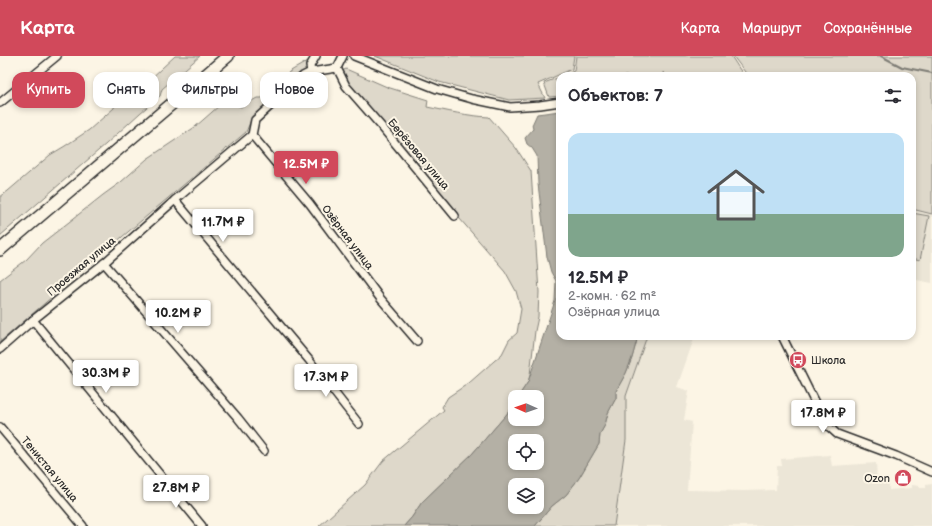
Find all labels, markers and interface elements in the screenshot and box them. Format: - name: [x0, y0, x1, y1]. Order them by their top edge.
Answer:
- text: Карта: [20, 17, 74, 40]
- text: Карта: [681, 20, 720, 37]
- text: Маршрут: [742, 20, 802, 37]
- text: Сохранённые: [824, 20, 912, 37]
- chip: Купить: [12, 72, 85, 108]
- chip: Снять: [93, 72, 159, 108]
- chip: Фильтры: [167, 72, 252, 108]
- chip: Новое: [260, 72, 328, 108]
- icon: filters: [882, 85, 904, 107]
- text: Объектов: 7: [568, 86, 663, 106]
- street label: Берёзовая улица: [385, 116, 452, 193]
- pin: 12.5M ₽: [269, 151, 343, 185]
- text: 12.5M ₽: [283, 156, 329, 172]
- icon: home: [700, 159, 772, 231]
- street label: Озёрная улица: [319, 202, 376, 273]
- pin: 11.7M ₽: [186, 209, 260, 243]
- text: 11.7M ₽: [201, 214, 245, 230]
- street label: Проезжая улица: [45, 234, 118, 299]
- text: 12.5M ₽: [568, 268, 628, 288]
- text: 2-комн. · 62 m²: [568, 288, 656, 304]
- pin: 10.2M ₽: [141, 300, 215, 334]
- text: Озёрная улица: [568, 304, 660, 320]
- text: 10.2M ₽: [155, 305, 201, 321]
- bus stop icon: Школа: [788, 350, 808, 370]
- place label: Школа: [811, 354, 846, 367]
- pin: 30.3M ₽: [69, 360, 143, 394]
- pin: 17.3M ₽: [289, 364, 363, 398]
- text: 30.3M ₽: [82, 365, 130, 381]
- text: 17.3M ₽: [303, 369, 349, 385]
- north arrow: [508, 390, 544, 426]
- map controls: [508, 390, 544, 514]
- pin: 17.8M ₽: [786, 400, 860, 434]
- text: 17.8M ₽: [800, 405, 846, 421]
- street label: Тенистая улица: [19, 434, 81, 505]
- button: locate: [508, 434, 544, 470]
- shop icon: Ozon: [893, 468, 913, 488]
- place label: Ozon: [864, 472, 890, 485]
- pin: 27.8M ₽: [139, 475, 213, 509]
- button: layers: [508, 478, 544, 514]
- text: 27.8M ₽: [152, 480, 200, 496]

